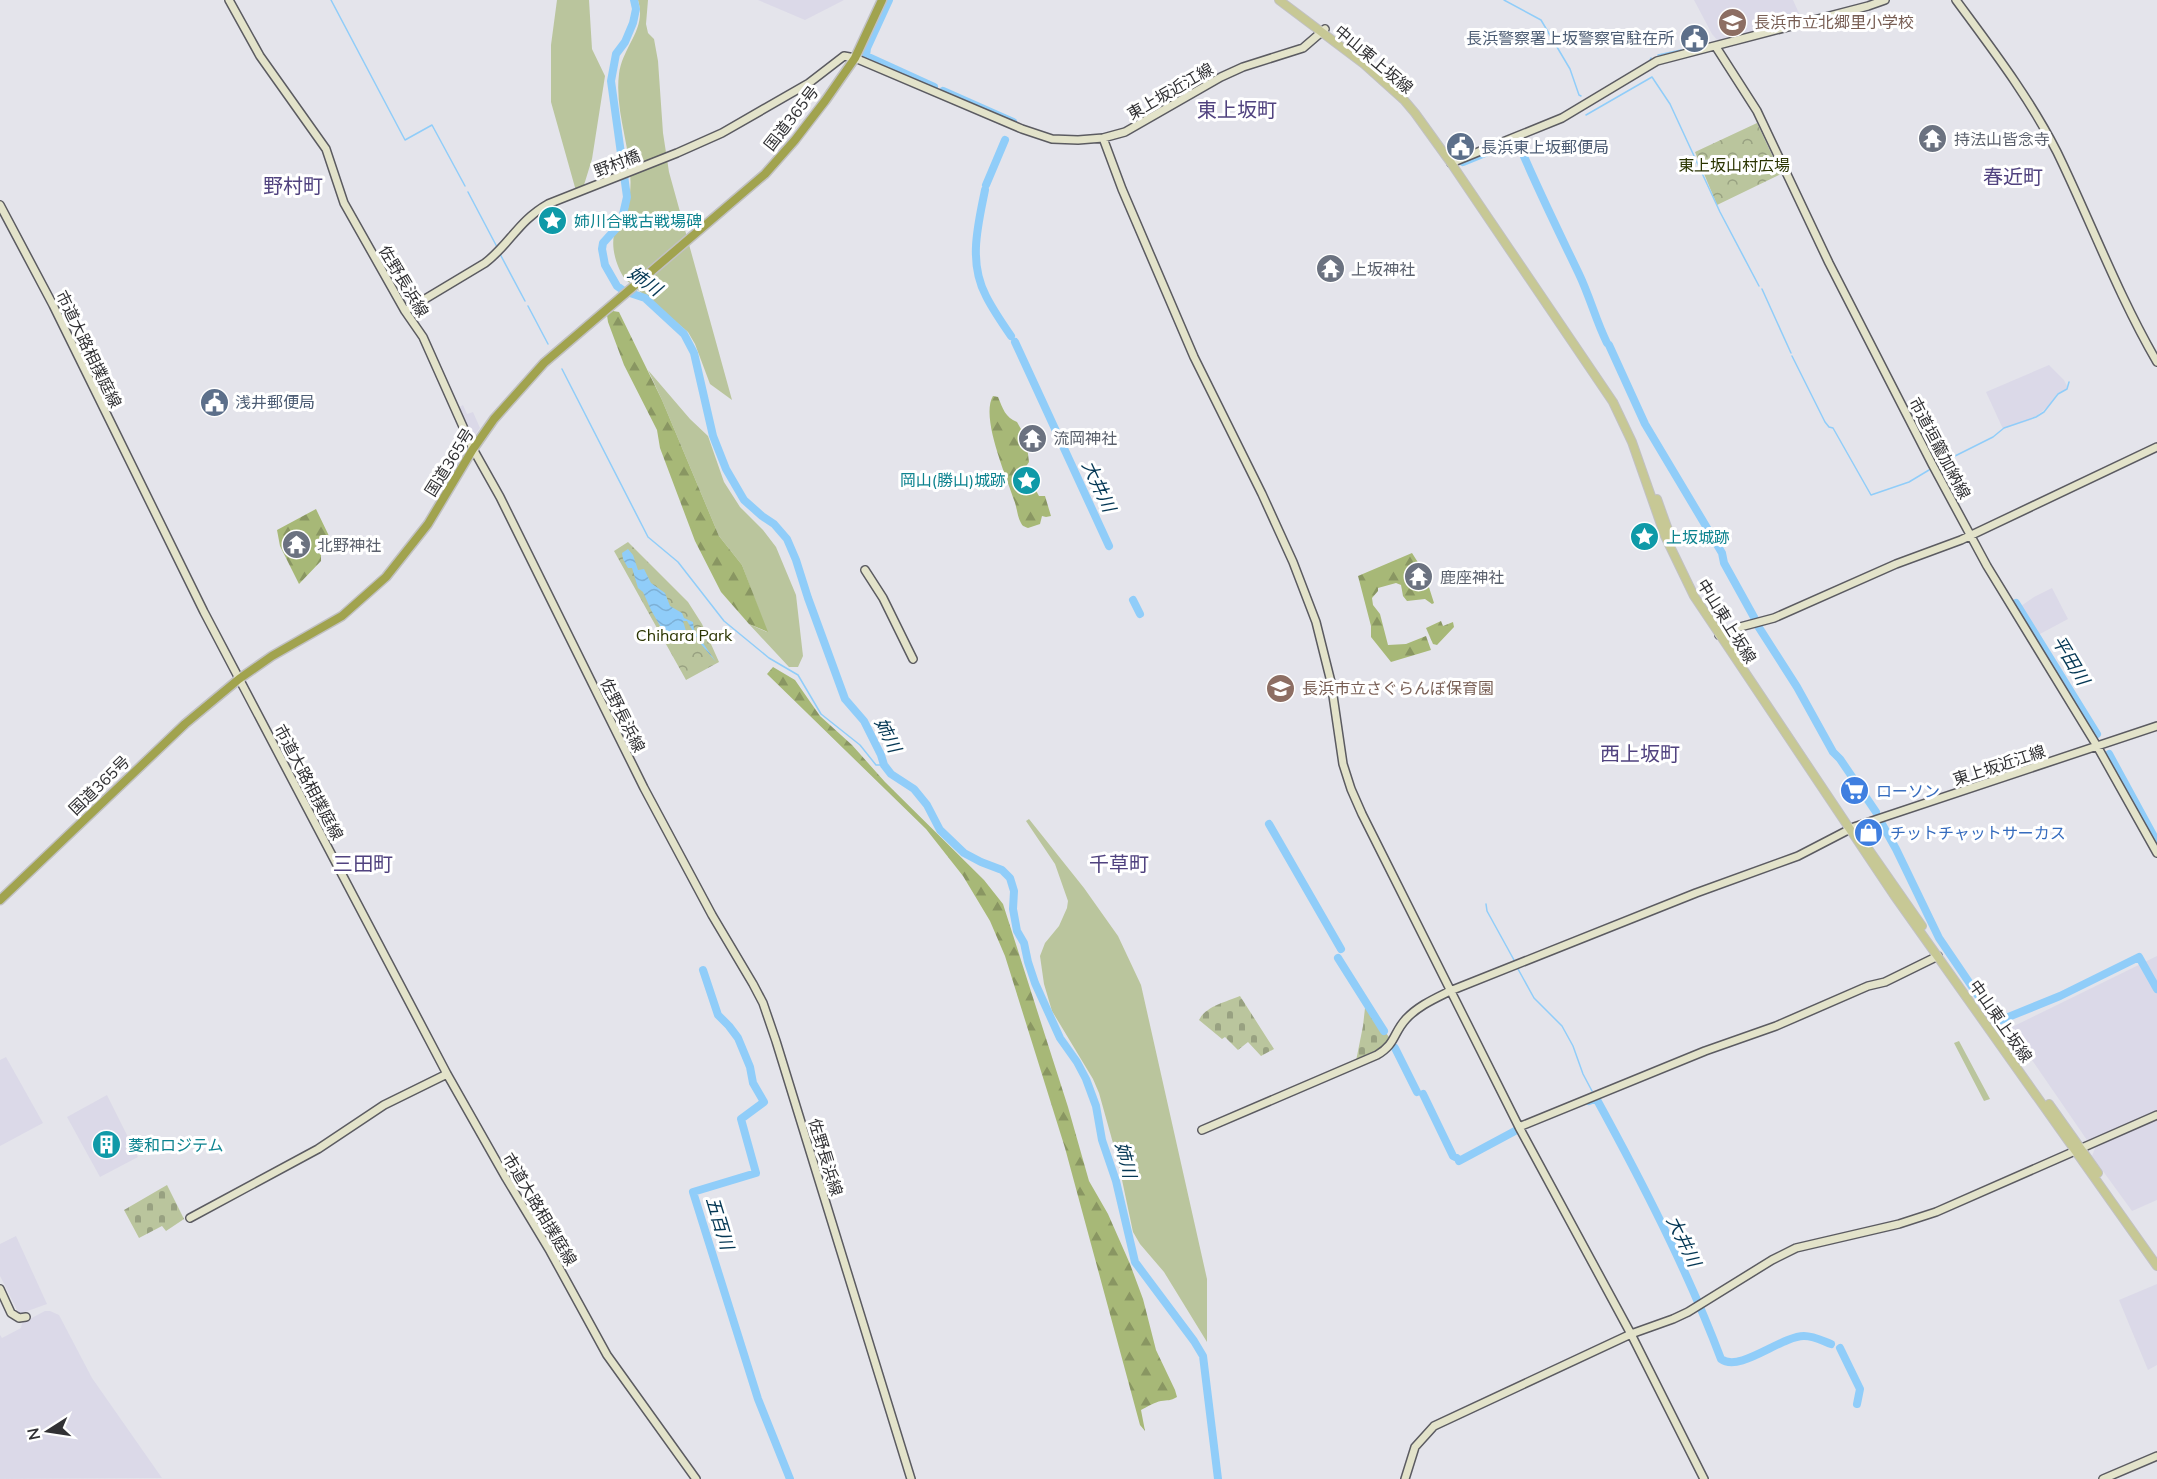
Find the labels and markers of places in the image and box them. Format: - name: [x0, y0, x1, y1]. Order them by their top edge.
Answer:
- school or university icon: 長浜市立北郷里小学校: [1717, 6, 1749, 38]
- place label: 長浜市立北郷里小学校: [1754, 12, 1914, 32]
- public building icon: 長浜警察署上坂警察官駐在所: [1679, 22, 1711, 54]
- place label: 長浜警察署上坂警察官駐在所: [1466, 28, 1674, 48]
- temple icon: 持法山皆念寺: [1917, 123, 1949, 155]
- place label: 持法山皆念寺: [1954, 129, 2050, 149]
- public building icon: 長浜東上坂郵便局: [1444, 131, 1476, 163]
- place label: 長浜東上坂郵便局: [1481, 137, 1609, 157]
- place icon: 姉川合戦古戦場碑: [537, 205, 569, 237]
- place label: 姉川合戦古戦場碑: [574, 211, 702, 231]
- temple icon: 上坂神社: [1314, 253, 1346, 285]
- place label: 上坂神社: [1351, 259, 1415, 279]
- public building icon: 浅井郵便局: [198, 386, 230, 418]
- place label: 浅井郵便局: [235, 392, 315, 412]
- temple icon: 流岡神社: [1016, 422, 1048, 454]
- place label: 流岡神社: [1053, 428, 1117, 448]
- place icon: 岡山(勝山)城跡: [1011, 464, 1043, 496]
- place label: 岡山(勝山)城跡: [900, 470, 1006, 490]
- place icon: 上坂城跡: [1629, 521, 1661, 553]
- place label: 上坂城跡: [1666, 527, 1730, 547]
- temple icon: 北野神社: [280, 529, 312, 561]
- place label: 北野神社: [317, 535, 381, 555]
- temple icon: 鹿座神社: [1403, 561, 1435, 593]
- place label: 鹿座神社: [1440, 567, 1504, 587]
- school or university icon: 長浜市立さぐらんぼ保育園: [1265, 672, 1297, 704]
- place label: 長浜市立さぐらんぼ保育園: [1302, 678, 1494, 698]
- supermarket icon: ローソン: [1839, 775, 1871, 807]
- place label: ローソン: [1876, 781, 1940, 801]
- shop icon: チットチャットサーカス: [1853, 817, 1885, 849]
- place label: チットチャットサーカス: [1890, 823, 2066, 843]
- building icon: 菱和ロジテム: [91, 1129, 123, 1161]
- place label: 菱和ロジテム: [128, 1135, 224, 1155]

